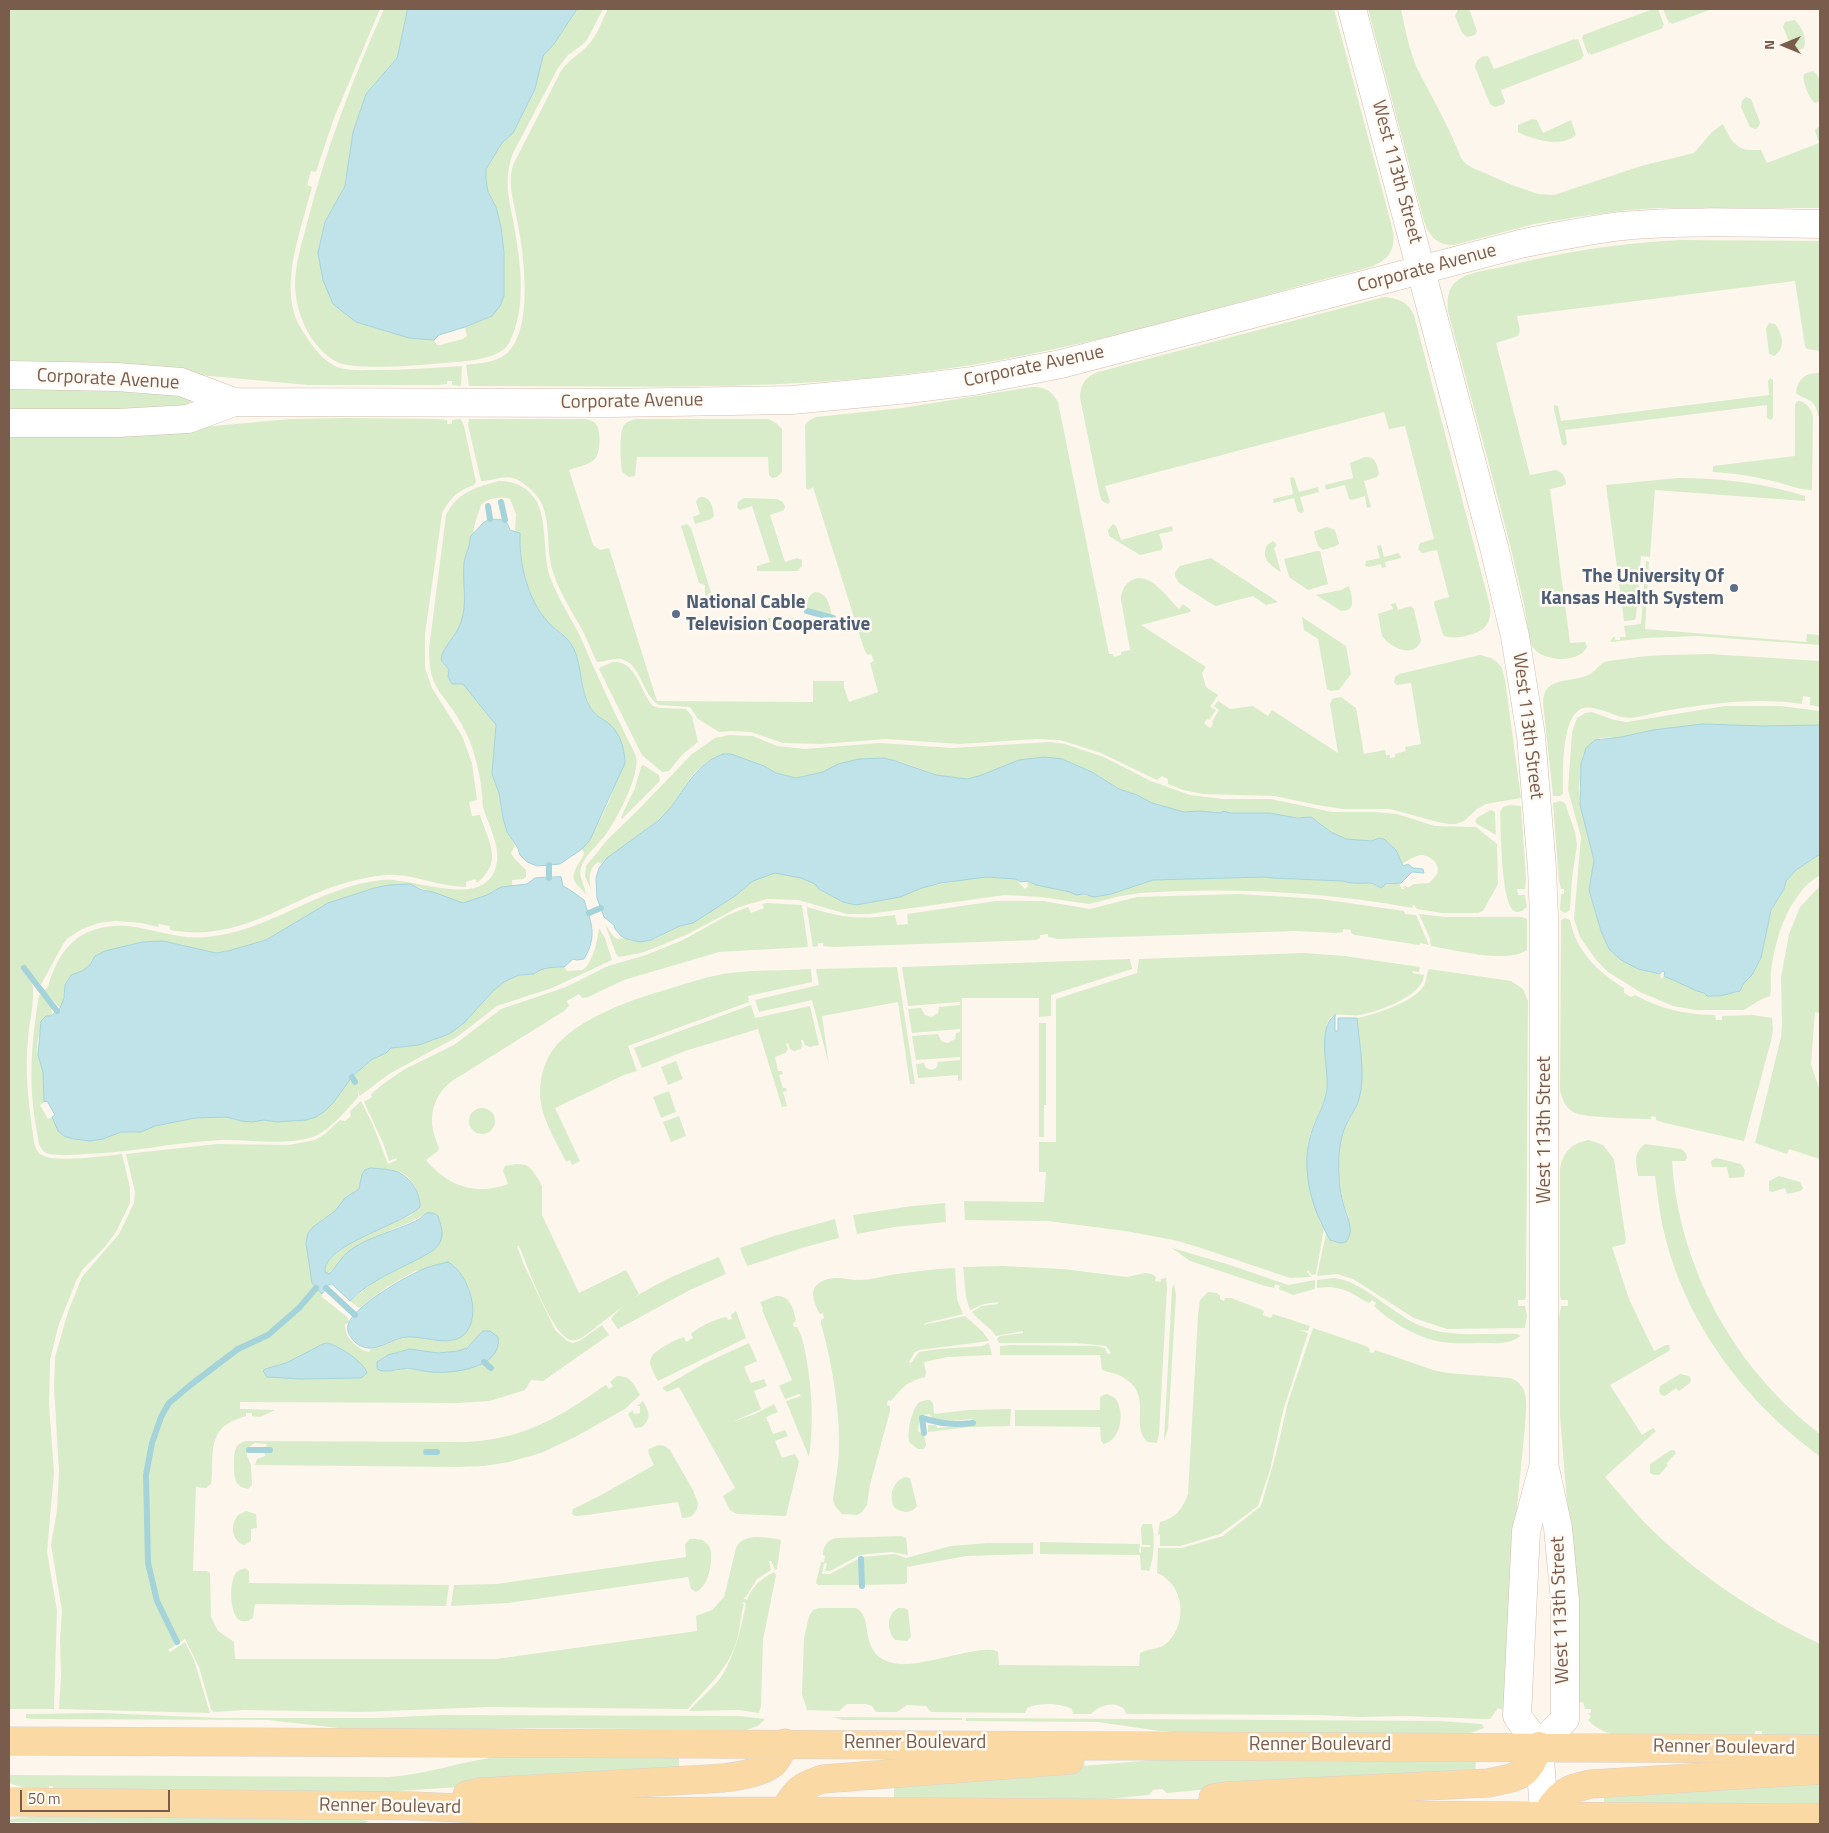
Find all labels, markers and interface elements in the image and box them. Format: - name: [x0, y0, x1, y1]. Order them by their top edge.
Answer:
- north arrow: [1759, 20, 1809, 70]
- text: N: [1758, 40, 1779, 50]
- street label: West 113th Street: [1366, 98, 1426, 246]
- street label: Corporate Avenue: [1355, 240, 1499, 298]
- street label: Corporate Avenue: [962, 341, 1106, 393]
- street label: Corporate Avenue: [36, 365, 180, 395]
- street label: Corporate Avenue: [560, 389, 704, 415]
- place label: The University Of Kansas Health System: [1541, 566, 1724, 610]
- marker: The University Of Kansas Health System: [1728, 582, 1740, 594]
- place label: National Cable Television Cooperative: [686, 592, 870, 636]
- marker: National Cable Television Cooperative: [670, 608, 682, 620]
- street label: West 113th Street: [1507, 651, 1547, 801]
- street label: West 113th Street: [1534, 1056, 1556, 1204]
- street label: West 113th Street: [1547, 1536, 1575, 1684]
- street label: Renner Boulevard: [844, 1732, 986, 1754]
- street label: Renner Boulevard: [1249, 1734, 1391, 1756]
- street label: Renner Boulevard: [1653, 1735, 1795, 1761]
- scale bar: [22, 1780, 172, 1812]
- text: 50 m: [28, 1787, 61, 1810]
- street label: Renner Boulevard: [319, 1794, 461, 1820]

